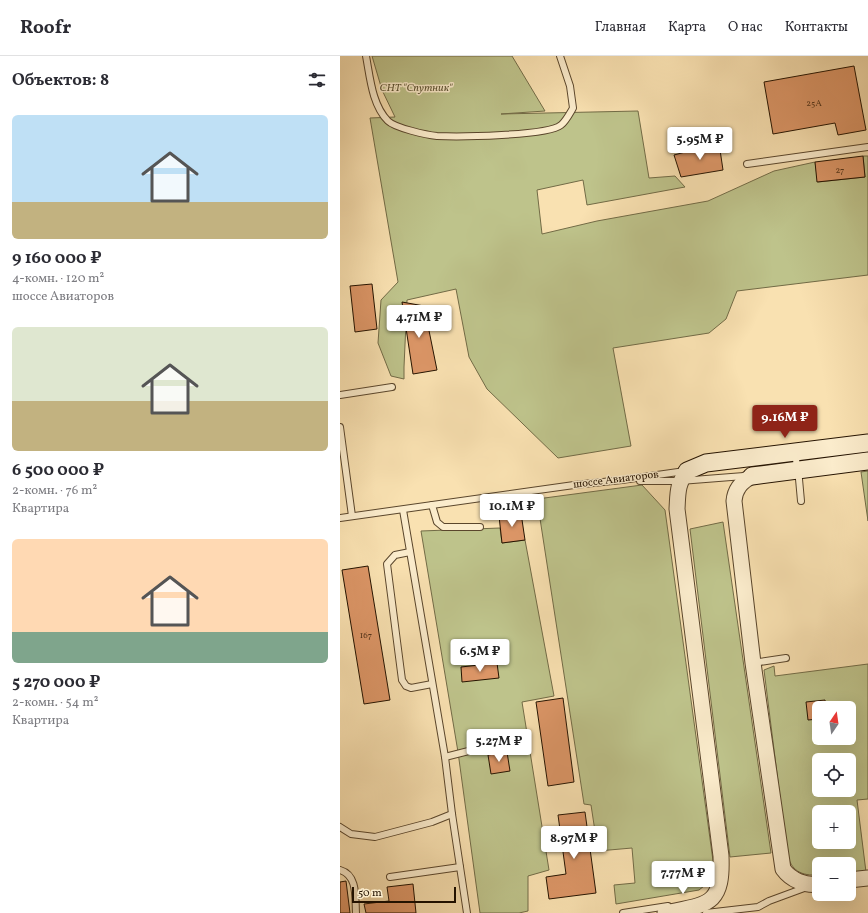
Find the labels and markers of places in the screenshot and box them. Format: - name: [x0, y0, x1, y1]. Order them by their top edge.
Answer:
- pin: 5.95M ₽: [663, 127, 737, 161]
- pin: 4.71M ₽: [382, 305, 456, 339]
- pin: 9.16M ₽: [748, 405, 822, 439]
- pin: 10.1M ₽: [475, 494, 549, 528]
- pin: 6.5M ₽: [447, 639, 513, 673]
- pin: 5.27M ₽: [462, 729, 536, 763]
- pin: 8.97M ₽: [537, 826, 611, 860]
- pin: 7.77M ₽: [646, 861, 720, 895]

